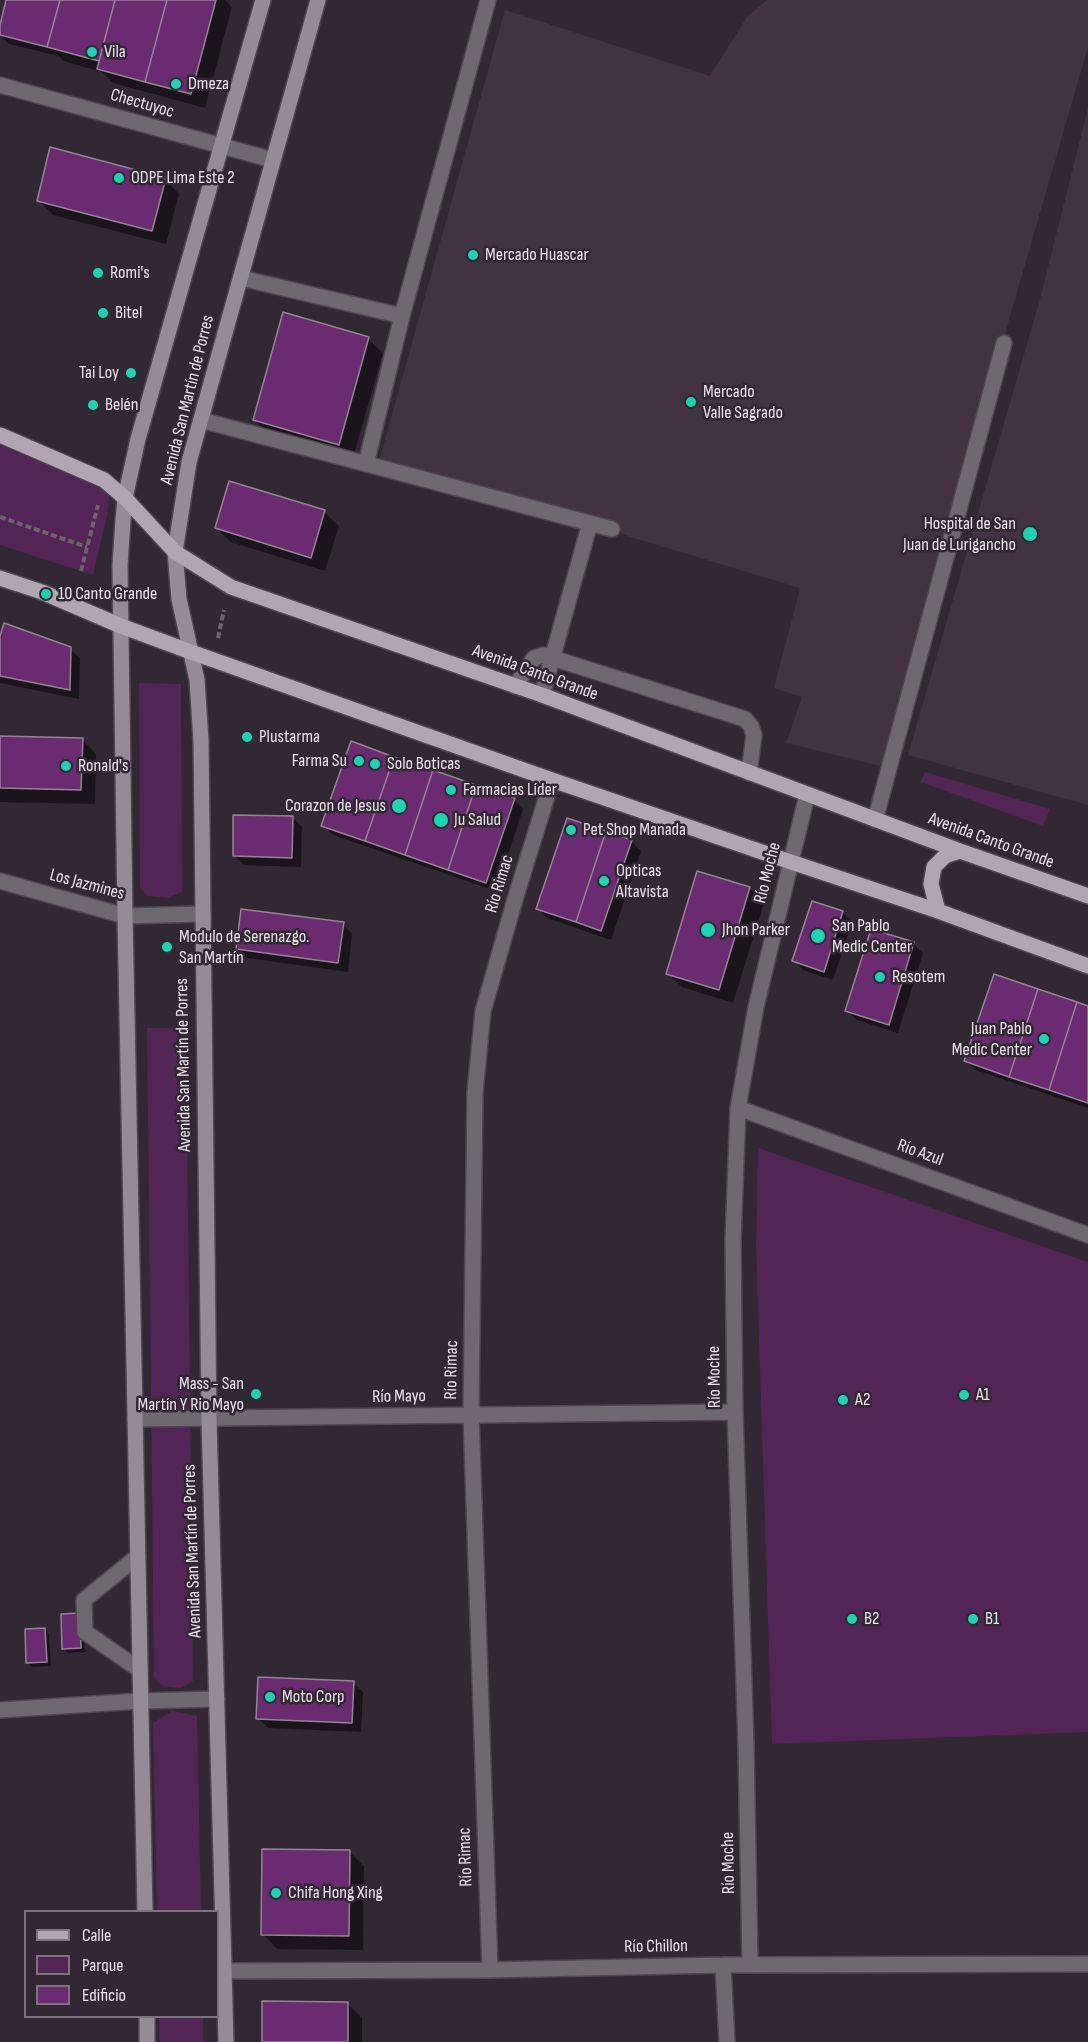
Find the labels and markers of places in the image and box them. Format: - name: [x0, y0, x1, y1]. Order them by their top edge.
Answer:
- place label: Vila: [104, 41, 126, 63]
- marker: Vila: [85, 45, 99, 59]
- place label: Dmeza: [188, 73, 229, 95]
- marker: Dmeza: [169, 77, 183, 91]
- place label: ODPE Lima Este 2: [131, 167, 235, 189]
- marker: ODPE Lima Este 2: [112, 171, 126, 185]
- place label: Mercado Huascar: [485, 244, 589, 266]
- marker: Mercado Huascar: [466, 248, 480, 262]
- place label: Romi's: [110, 262, 150, 284]
- marker: Romi's: [91, 266, 105, 280]
- place label: Bitel: [115, 302, 142, 324]
- marker: Bitel: [96, 306, 110, 320]
- place label: Tai Loy: [79, 362, 119, 384]
- marker: Tai Loy: [124, 366, 138, 380]
- place label: Mercado Valle Sagrado: [703, 381, 783, 424]
- place label: Belén: [105, 394, 139, 416]
- marker: Mercado Valle Sagrado: [684, 395, 698, 409]
- marker: Belén: [86, 398, 100, 412]
- place label: Hospital de San Juan de Lurigancho: [903, 513, 1016, 556]
- marker: Hospital de San Juan de Lurigancho: [1021, 525, 1039, 543]
- place label: 10 Canto Grande: [58, 583, 157, 605]
- marker: 10 Canto Grande: [39, 587, 53, 601]
- place label: Plustarma: [259, 726, 320, 748]
- marker: Plustarma: [240, 730, 254, 744]
- place label: Farma Su: [292, 750, 347, 772]
- place label: Solo Boticas: [387, 753, 461, 775]
- marker: Farma Su: [352, 754, 366, 768]
- place label: Ronald's: [78, 755, 128, 777]
- marker: Solo Boticas: [368, 757, 382, 771]
- marker: Ronald's: [59, 759, 73, 773]
- place label: Farmacias Líder: [463, 779, 557, 801]
- marker: Farmacias Líder: [444, 783, 458, 797]
- place label: Corazon de Jesus: [285, 795, 386, 817]
- marker: Corazon de Jesus: [390, 797, 408, 815]
- place label: Ju Salud: [454, 809, 501, 831]
- marker: Ju Salud: [432, 811, 450, 829]
- place label: Pet Shop Manada: [583, 819, 686, 841]
- marker: Pet Shop Manada: [564, 823, 578, 837]
- place label: Opticas Altavista: [616, 860, 669, 902]
- marker: Opticas Altavista: [597, 874, 611, 888]
- place label: San Pablo Medic Center: [832, 915, 912, 958]
- place label: Jhon Parker: [722, 919, 790, 941]
- marker: Jhon Parker: [699, 921, 717, 939]
- place label: Modulo de Serenazgo. San Martín: [179, 926, 309, 968]
- marker: San Pablo Medic Center: [809, 927, 827, 945]
- marker: Modulo de Serenazgo. San Martín: [160, 940, 174, 954]
- place label: Resotem: [892, 966, 945, 988]
- marker: Resotem: [873, 970, 887, 984]
- place label: Juan Pablo Medic Center: [952, 1018, 1032, 1060]
- marker: Juan Pablo Medic Center: [1037, 1032, 1051, 1046]
- place label: Mass - San Martín Y Rio Mayo: [137, 1373, 244, 1416]
- place label: A1: [976, 1384, 990, 1406]
- marker: Mass - San Martín Y Rio Mayo: [249, 1387, 263, 1401]
- marker: A1: [957, 1388, 971, 1402]
- place label: A2: [855, 1389, 870, 1411]
- marker: A2: [836, 1393, 850, 1407]
- place label: B2: [864, 1608, 879, 1630]
- place label: B1: [985, 1608, 999, 1630]
- marker: B2: [845, 1612, 859, 1626]
- marker: B1: [966, 1612, 980, 1626]
- place label: Moto Corp: [282, 1686, 344, 1708]
- marker: Moto Corp: [263, 1690, 277, 1704]
- place label: Chifa Hong Xing: [288, 1882, 383, 1904]
- marker: Chifa Hong Xing: [269, 1886, 283, 1900]

